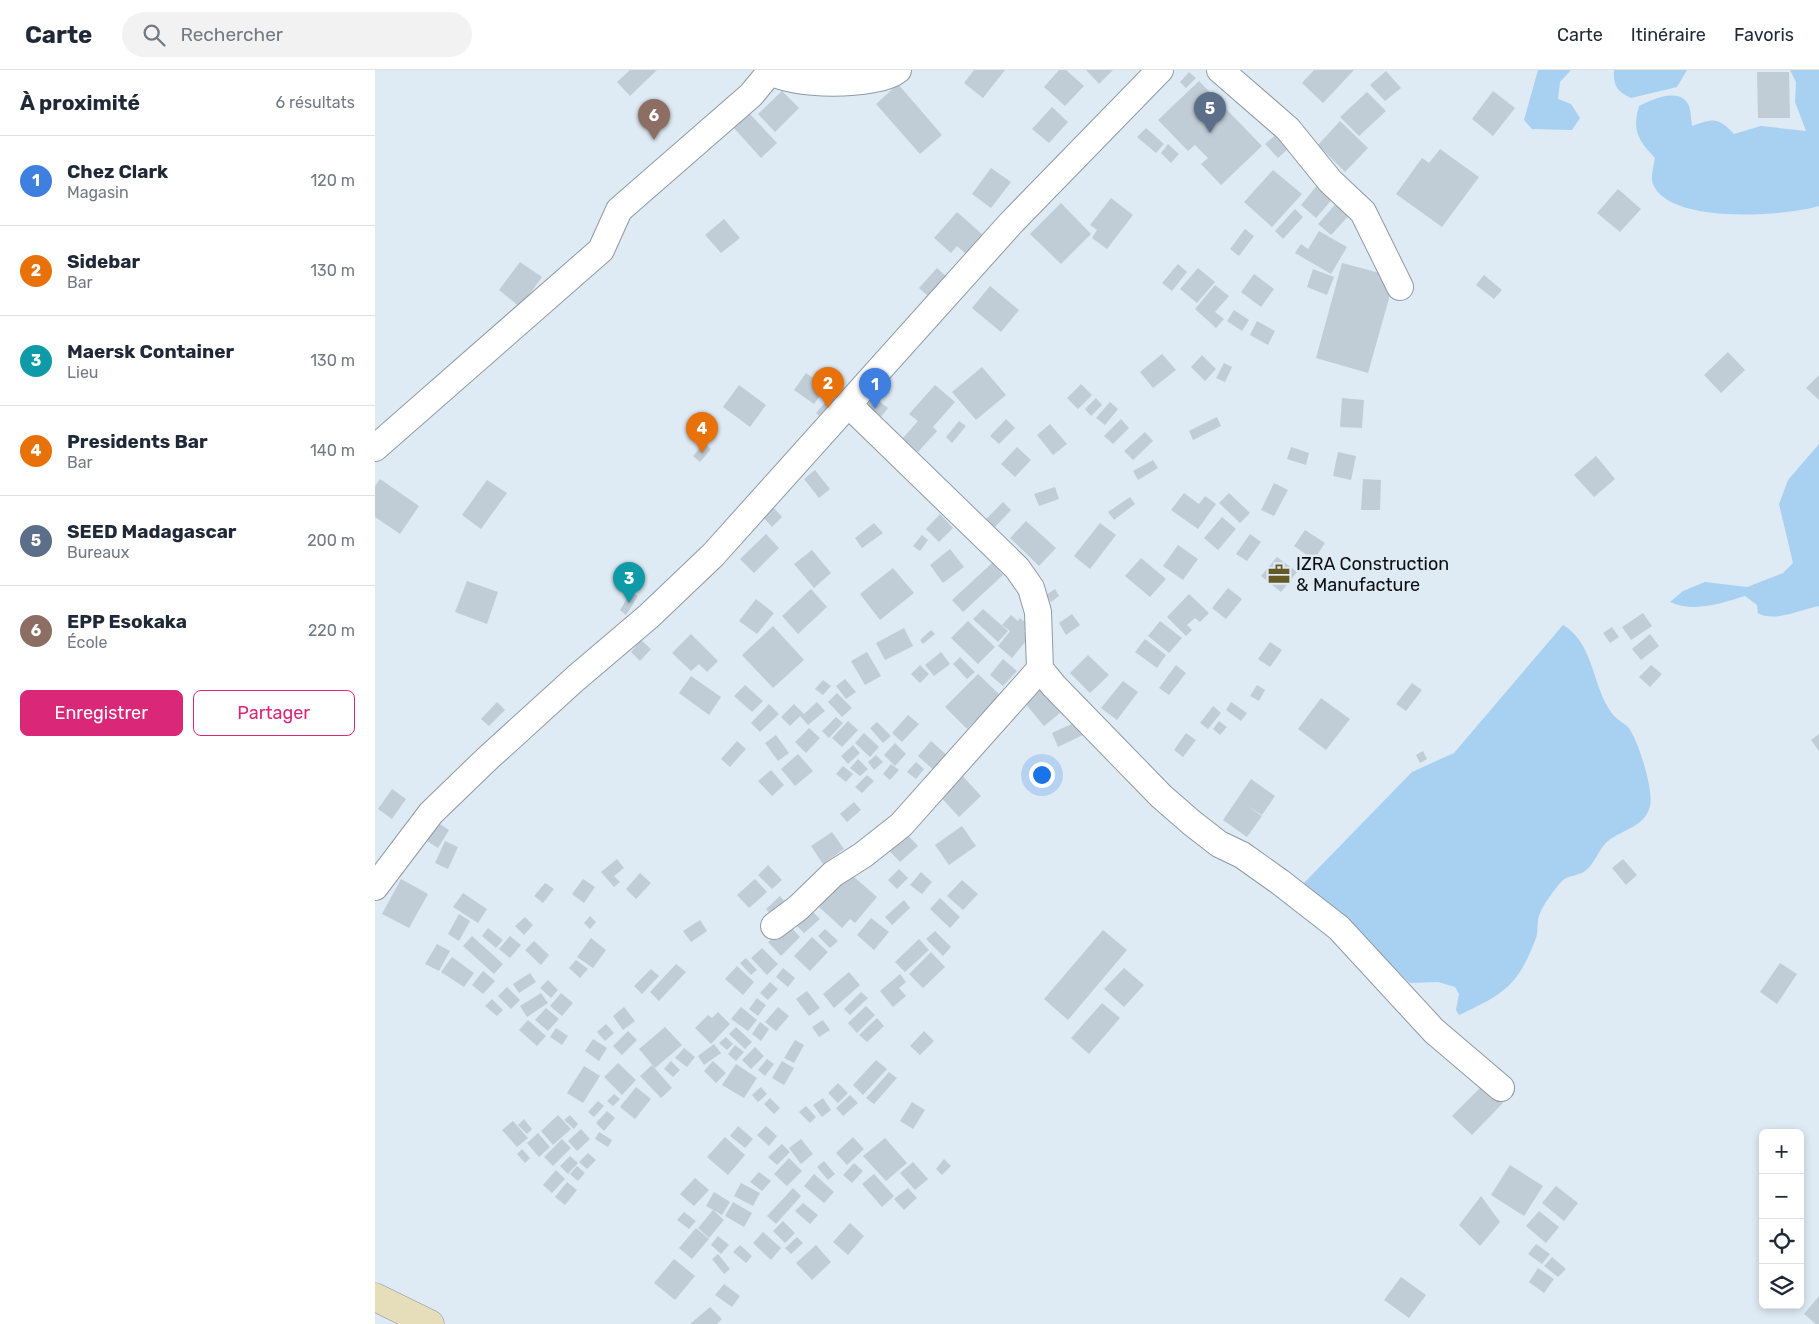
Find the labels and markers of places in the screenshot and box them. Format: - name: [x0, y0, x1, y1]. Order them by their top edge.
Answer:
- pin: 5: [1194, 92, 1226, 133]
- pin: 6: [638, 99, 670, 140]
- pin: 2: [812, 367, 844, 408]
- pin: 1: [859, 368, 891, 409]
- pin: 4: [686, 412, 718, 453]
- place label: IZRA Construction & Manufacture: [1296, 553, 1449, 596]
- office icon: IZRA Construction & Manufacture: [1266, 561, 1292, 587]
- pin: 3: [613, 562, 645, 603]

